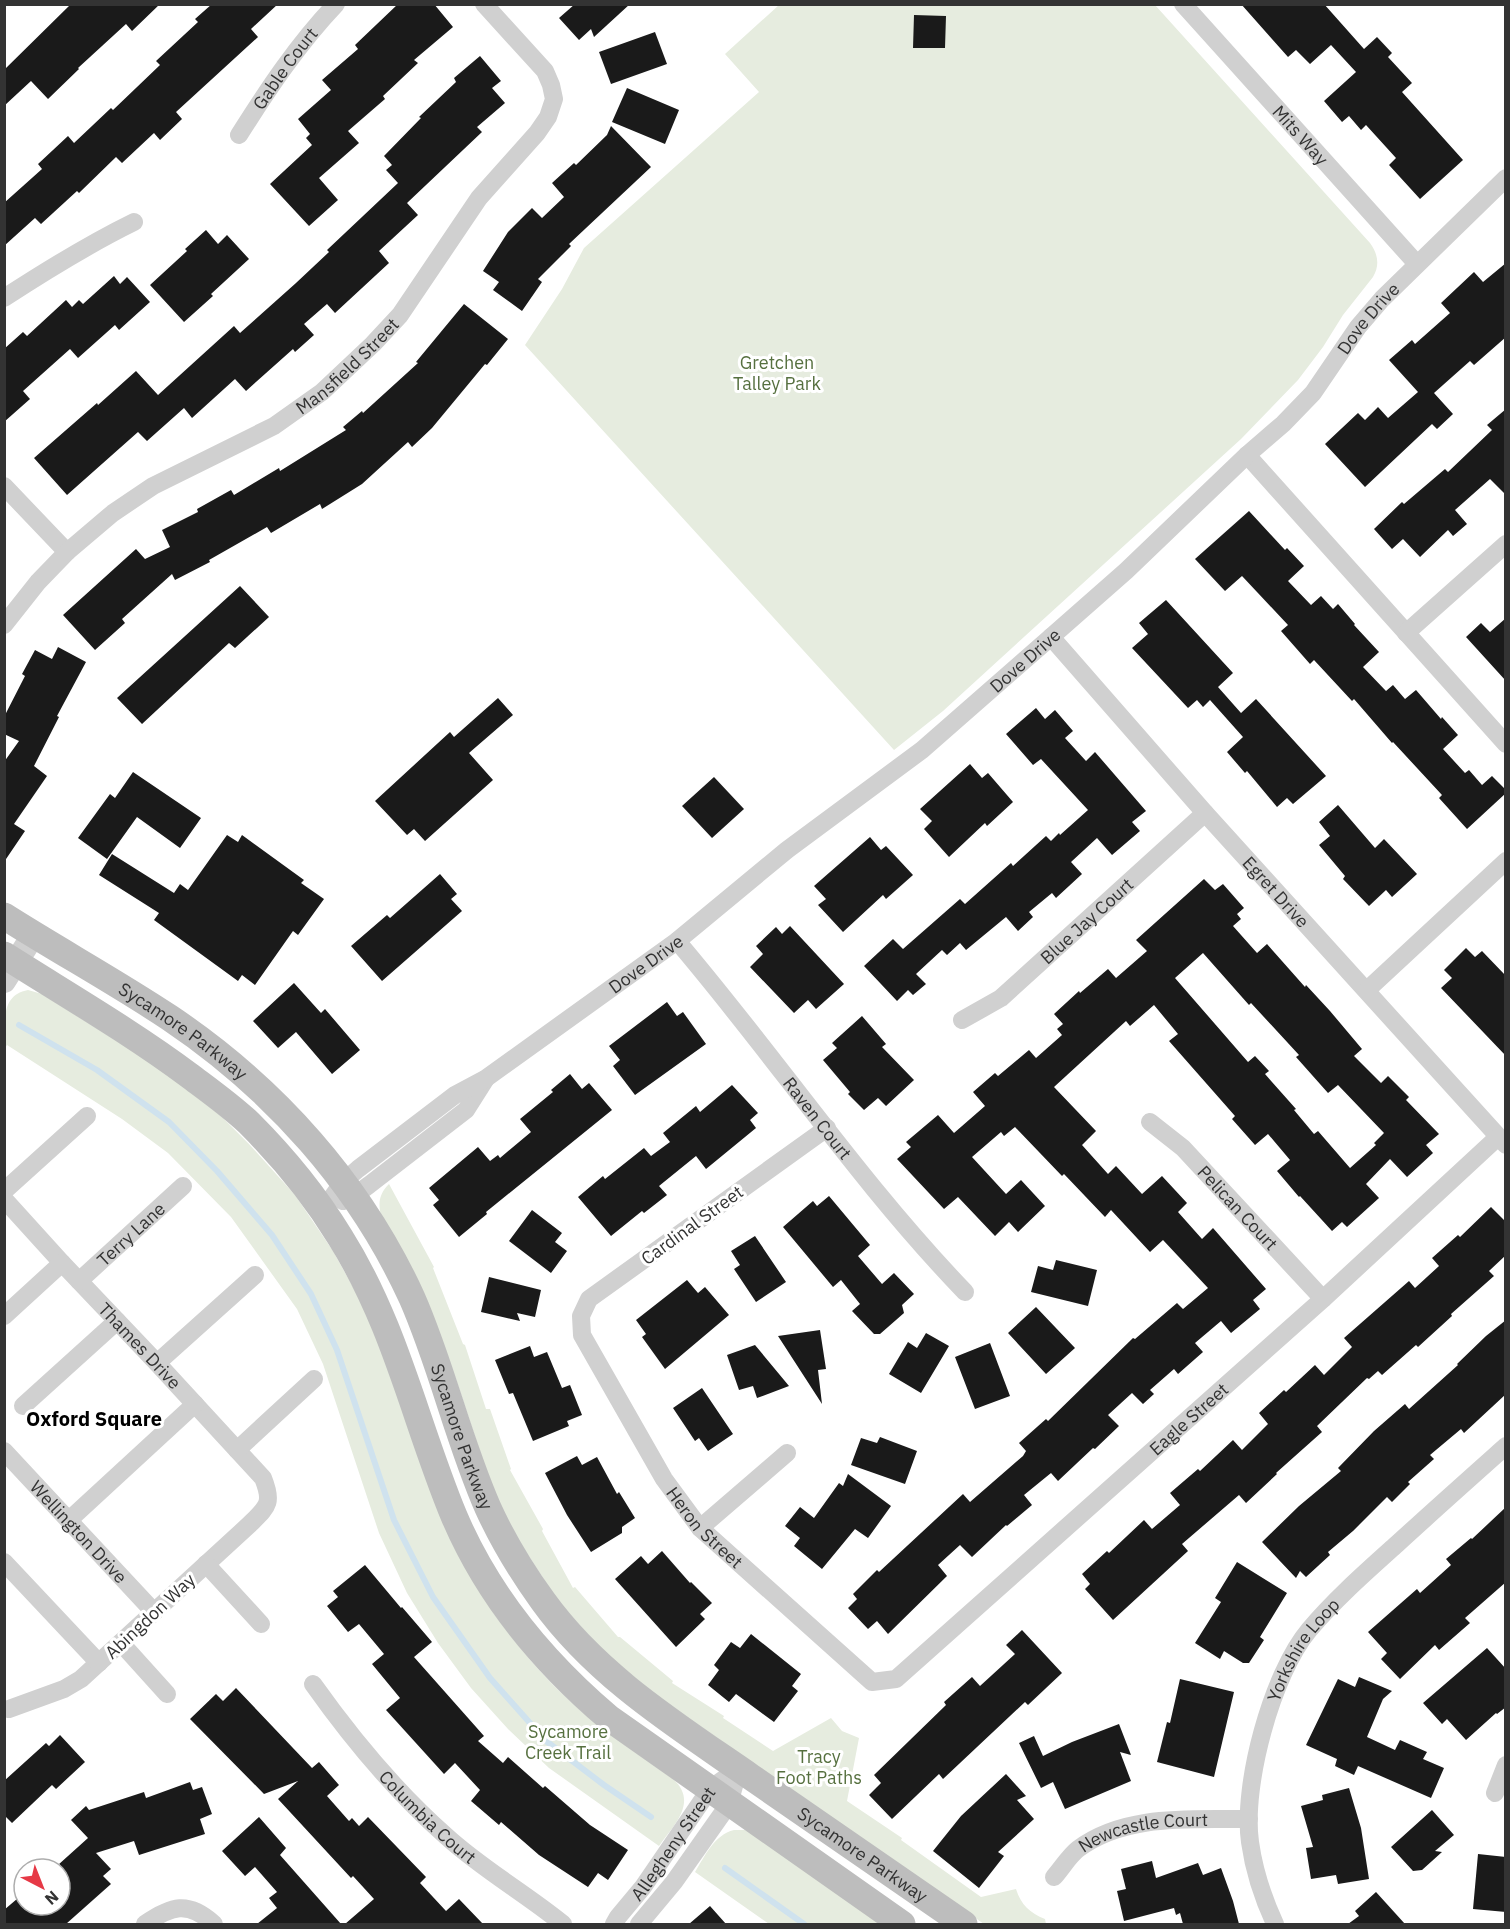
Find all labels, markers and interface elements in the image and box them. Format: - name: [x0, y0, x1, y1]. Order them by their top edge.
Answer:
- street label: Gable Court: [247, 22, 322, 114]
- street label: Mits Way: [1268, 100, 1334, 170]
- street label: Dove Drive: [1331, 277, 1404, 359]
- street label: Mansfield Street: [291, 313, 403, 419]
- park label: Gretchen Talley Park: [733, 351, 821, 395]
- street label: Dove Drive: [985, 623, 1065, 697]
- street label: Egret Drive: [1238, 851, 1315, 932]
- street label: Blue Jay Court: [1035, 873, 1138, 969]
- street label: Dove Drive: [604, 929, 688, 998]
- street label: Sycamore Parkway: [115, 977, 253, 1084]
- street label: Raven Court: [778, 1072, 857, 1164]
- street label: Pelican Court: [1193, 1160, 1283, 1255]
- street label: Cardinal Street: [636, 1180, 748, 1270]
- street label: Terry Lane: [92, 1197, 170, 1271]
- street label: Thames Drive: [94, 1297, 187, 1394]
- street label: Sycamore Parkway: [426, 1361, 499, 1513]
- street label: Eagle Street: [1144, 1377, 1233, 1460]
- district label: Oxford Square: [26, 1405, 162, 1432]
- street label: Wellington Drive: [25, 1475, 133, 1588]
- street label: Heron Street: [662, 1482, 748, 1573]
- street label: Abingdon Way: [100, 1568, 200, 1664]
- street label: Yorkshire Loop: [1261, 1593, 1344, 1704]
- park label: Sycamore Creek Trail: [525, 1720, 611, 1764]
- park label: Tracy Foot Paths: [776, 1745, 862, 1789]
- street label: Columbia Court: [374, 1765, 481, 1868]
- street label: Allegheny Street: [625, 1782, 720, 1905]
- street label: Sycamore Parkway: [793, 1801, 932, 1907]
- street label: Newcastle Court: [1074, 1808, 1208, 1857]
- north arrow: [12, 1857, 72, 1917]
- text: N: [41, 1887, 63, 1909]

